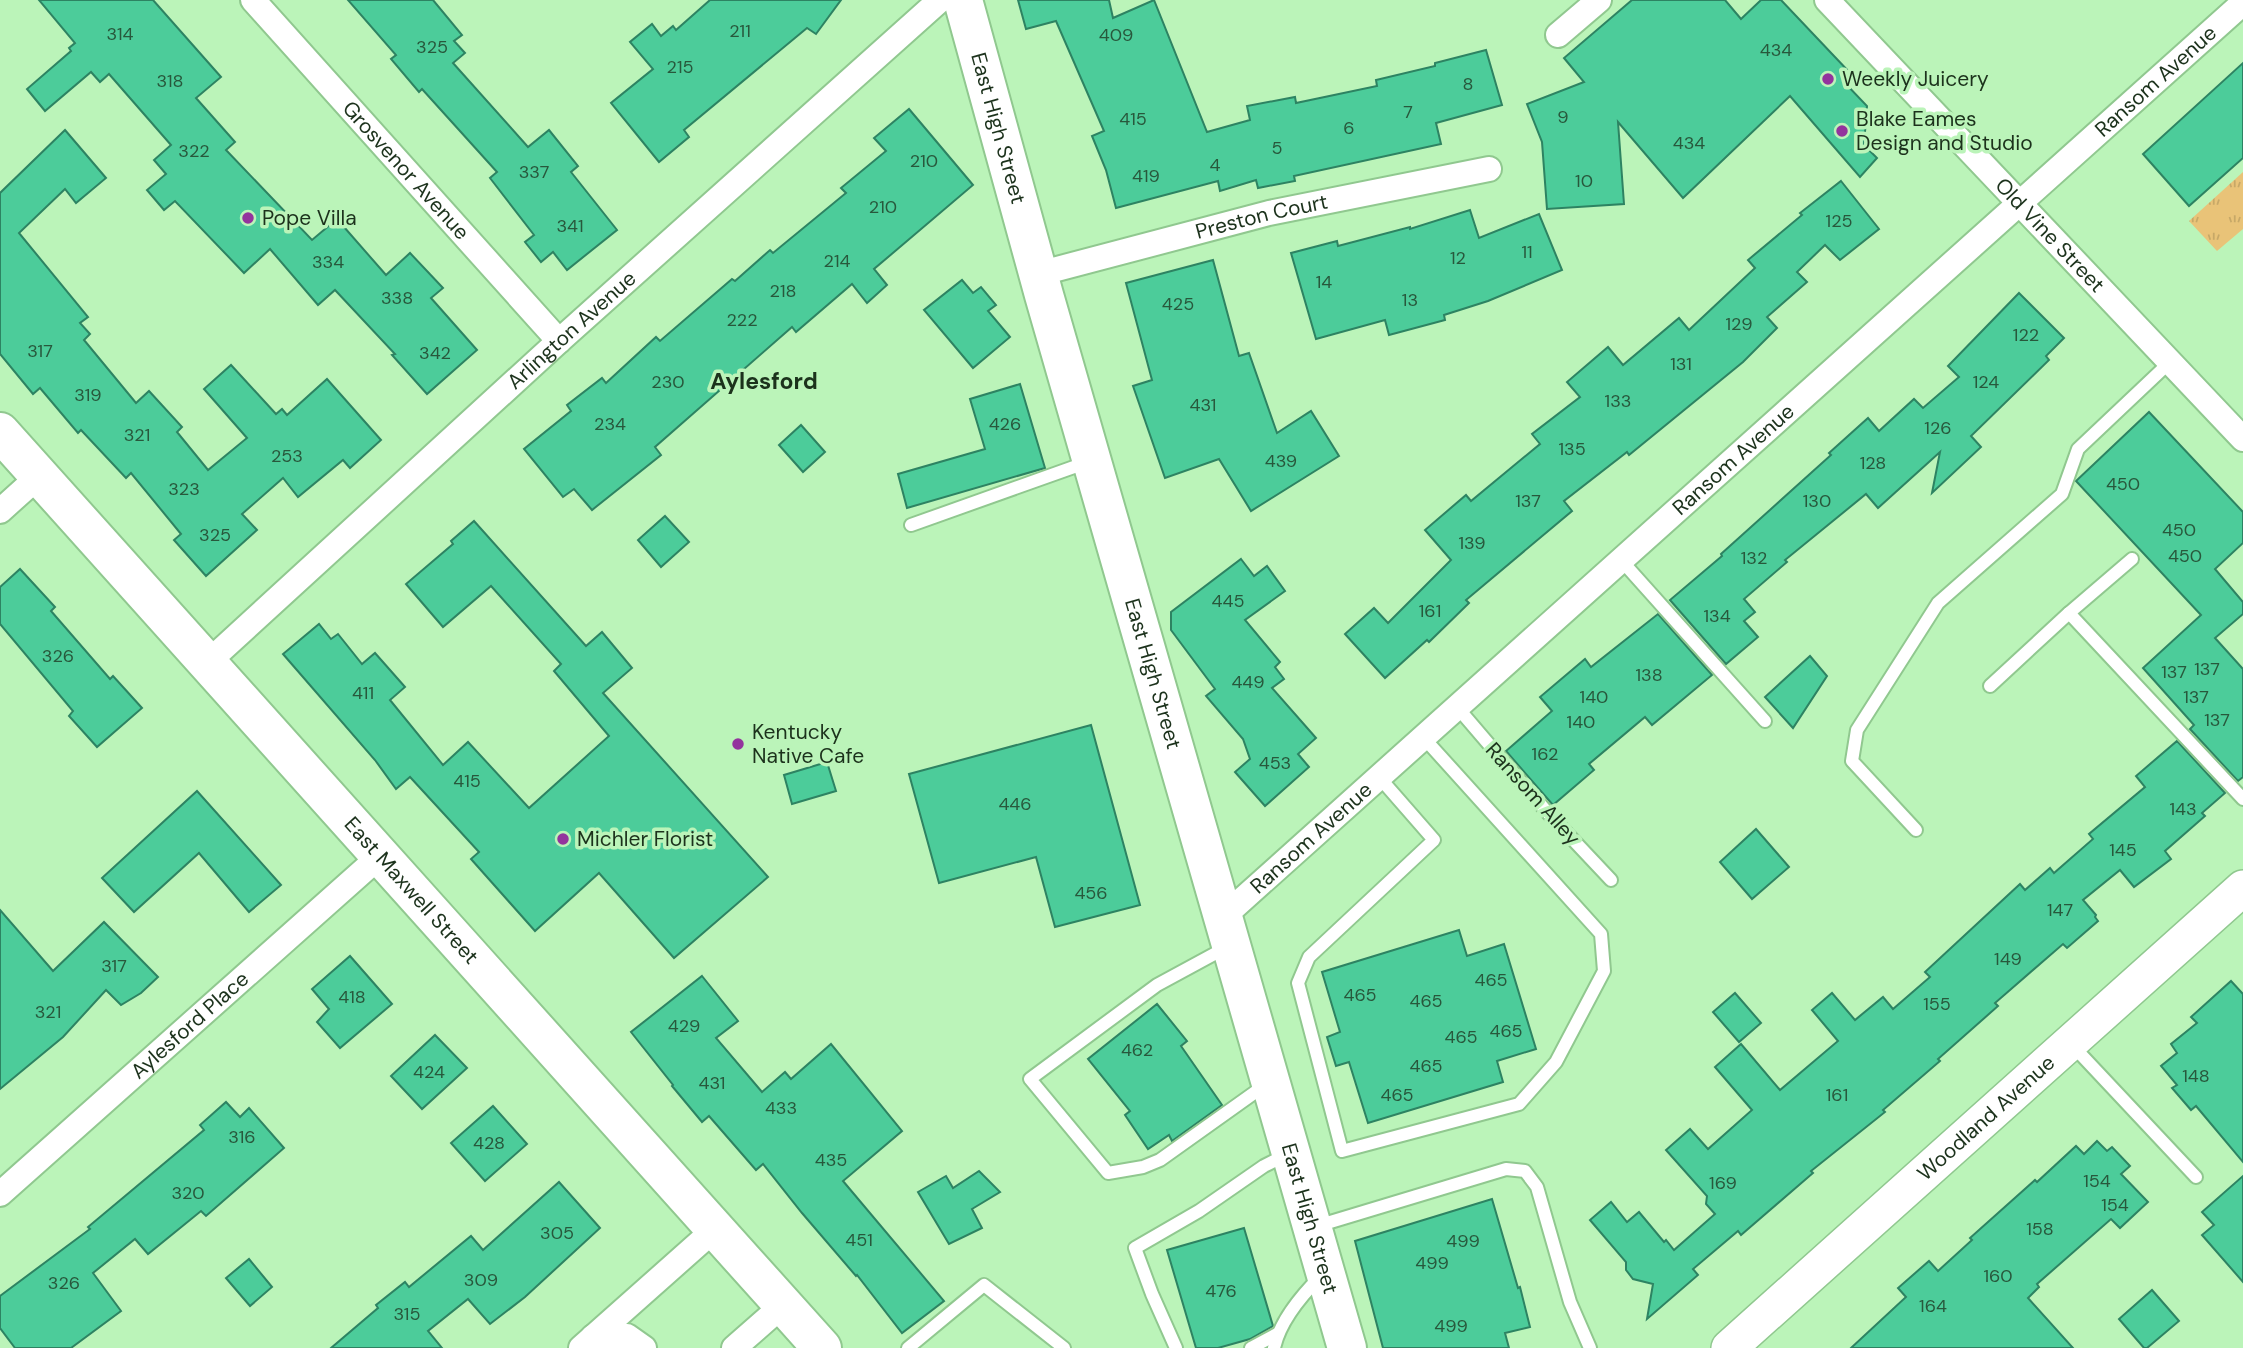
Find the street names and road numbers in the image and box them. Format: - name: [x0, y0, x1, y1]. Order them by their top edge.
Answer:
- street label: Ransom Avenue: [2089, 19, 2223, 143]
- street label: East High Street: [964, 50, 1032, 207]
- street label: Grosvenor Avenue: [336, 95, 476, 246]
- street label: Old Vine Street: [1989, 172, 2111, 299]
- street label: Preston Court: [1192, 188, 1330, 246]
- street label: Arlington Avenue: [501, 265, 642, 396]
- street label: Ransom Avenue: [1667, 398, 1800, 522]
- street label: East High Street: [1118, 595, 1188, 752]
- street label: Ransom Alley: [1479, 737, 1587, 852]
- street label: Ransom Avenue: [1244, 776, 1378, 900]
- street label: East Maxwell Street: [338, 811, 485, 970]
- street label: Aylesford Place: [125, 965, 255, 1085]
- street label: Woodland Avenue: [1911, 1049, 2061, 1187]
- street label: East High Street: [1275, 1140, 1345, 1297]

